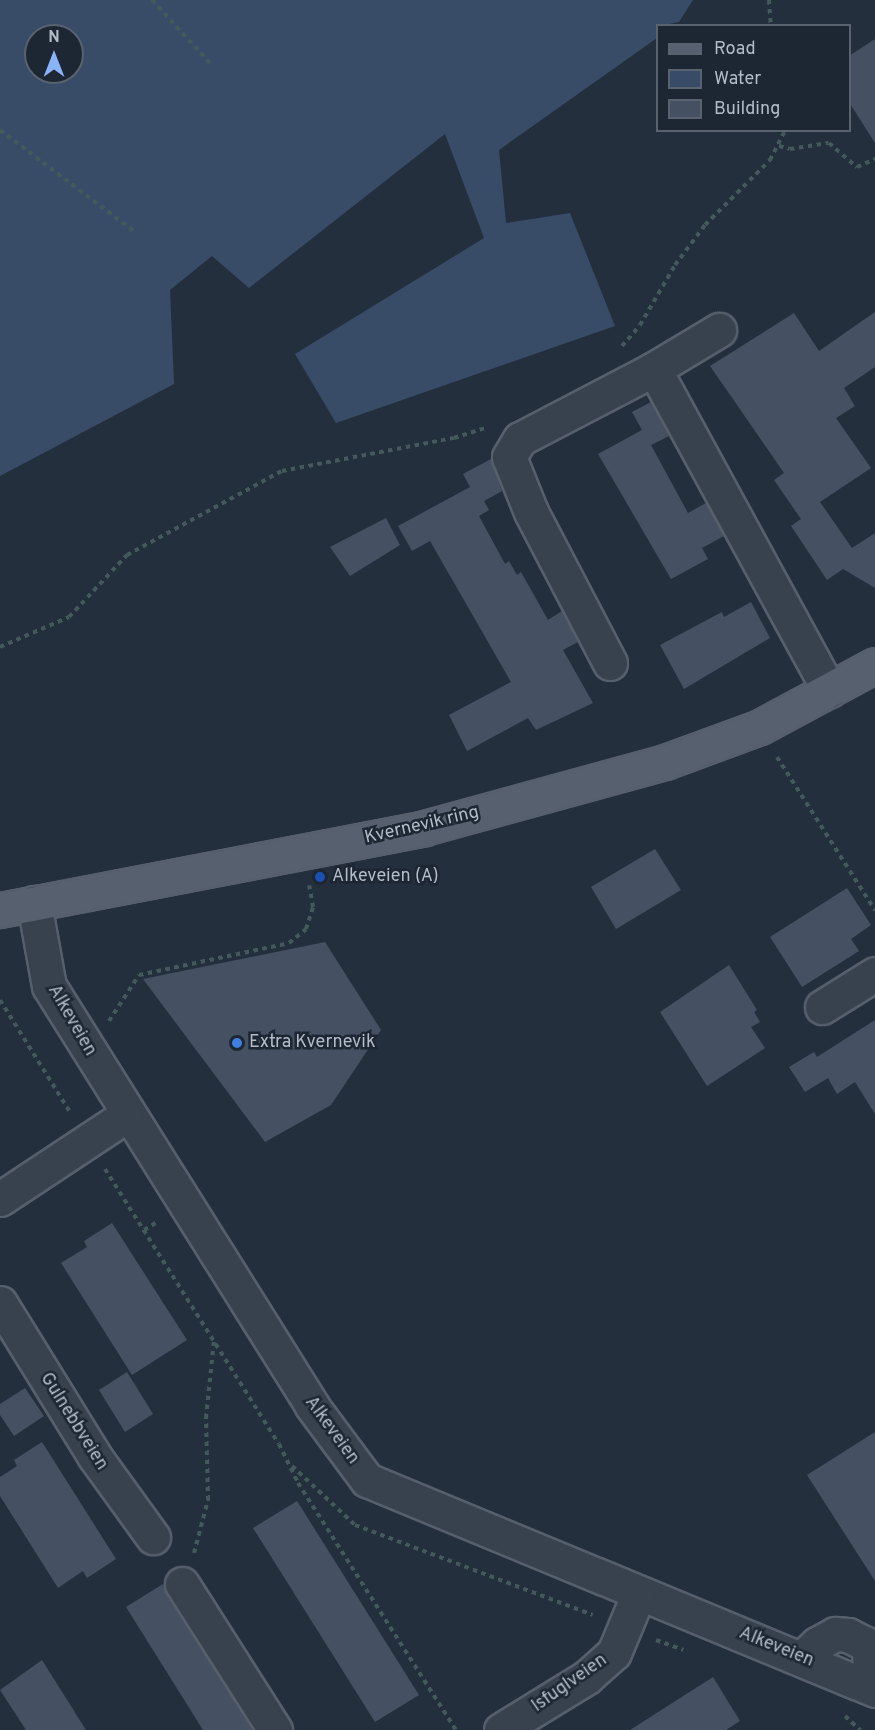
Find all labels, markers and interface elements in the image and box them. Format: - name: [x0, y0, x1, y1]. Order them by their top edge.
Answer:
- north arrow: [24, 24, 84, 84]
- legend: [656, 24, 851, 132]
- text: N: [48, 28, 60, 48]
- text: Road: [714, 38, 756, 61]
- text: Water: [714, 68, 761, 91]
- text: Building: [714, 98, 780, 121]
- street label: Kvernevik ring: [363, 802, 481, 850]
- place label: Alkeveien (A): [332, 866, 439, 888]
- marker: Alkeveien (A): [313, 870, 327, 884]
- street label: Alkeveien: [42, 982, 100, 1060]
- place label: Extra Kvernevik: [249, 1032, 375, 1054]
- marker: Extra Kvernevik: [230, 1036, 244, 1050]
- street label: Gulnebbveien: [34, 1369, 112, 1475]
- street label: Alkeveien: [299, 1393, 363, 1469]
- street label: Alkeveien: [735, 1623, 817, 1673]
- street label: Isfuglveien: [528, 1650, 612, 1718]

